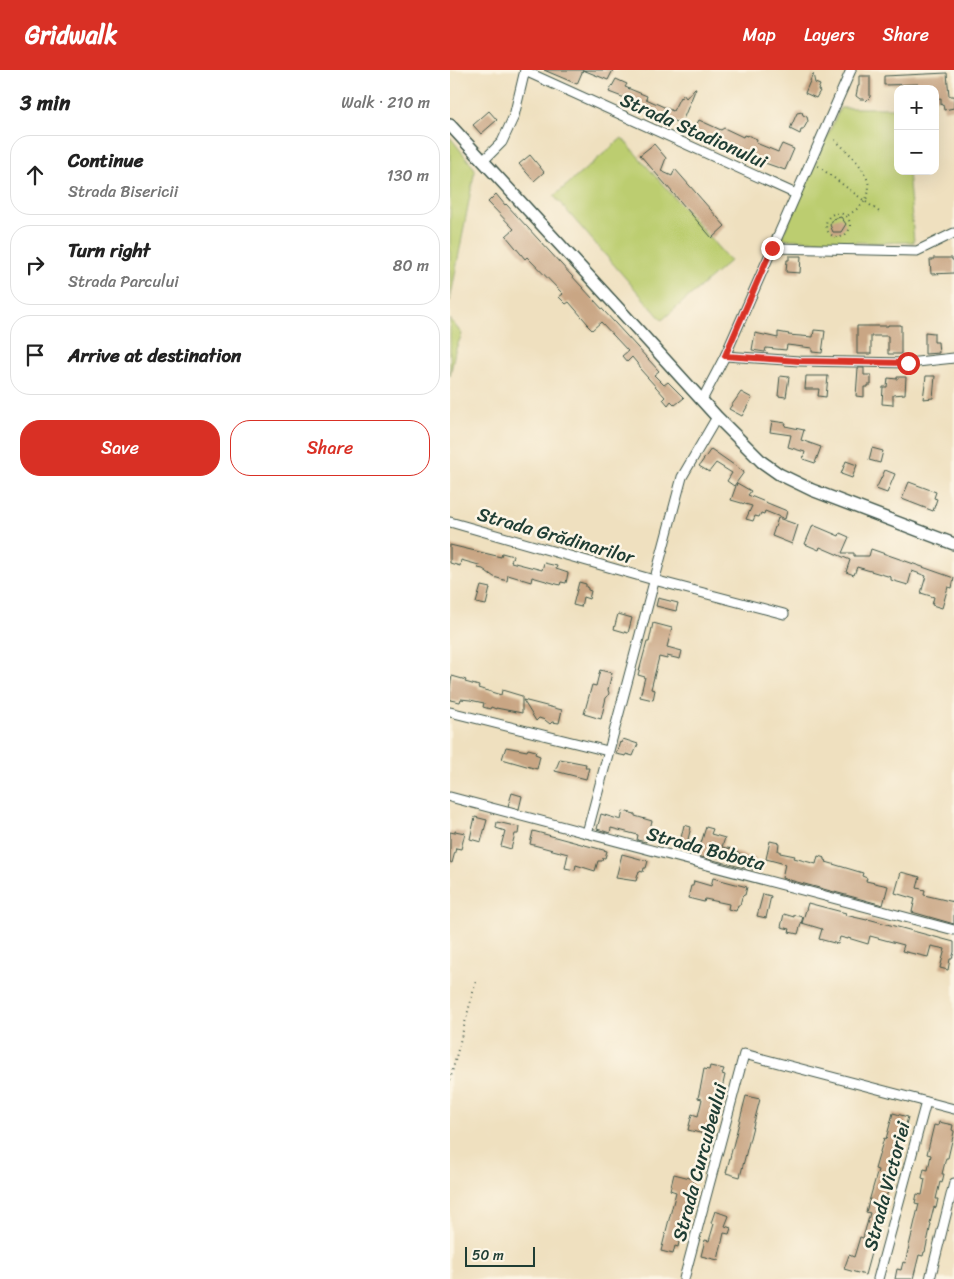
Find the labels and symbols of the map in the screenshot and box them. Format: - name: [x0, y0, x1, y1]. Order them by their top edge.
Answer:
- street label: Strada Stadionului: [615, 83, 773, 178]
- route end: [761, 237, 784, 260]
- route start: [897, 352, 920, 375]
- street label: Strada Grădinarilor: [473, 497, 639, 574]
- street label: Strada Bobota: [643, 817, 769, 880]
- street label: Strada Curcubeului: [663, 1079, 737, 1245]
- street label: Strada Victoriei: [853, 1117, 920, 1254]
- scale bar: [465, 1244, 535, 1267]

